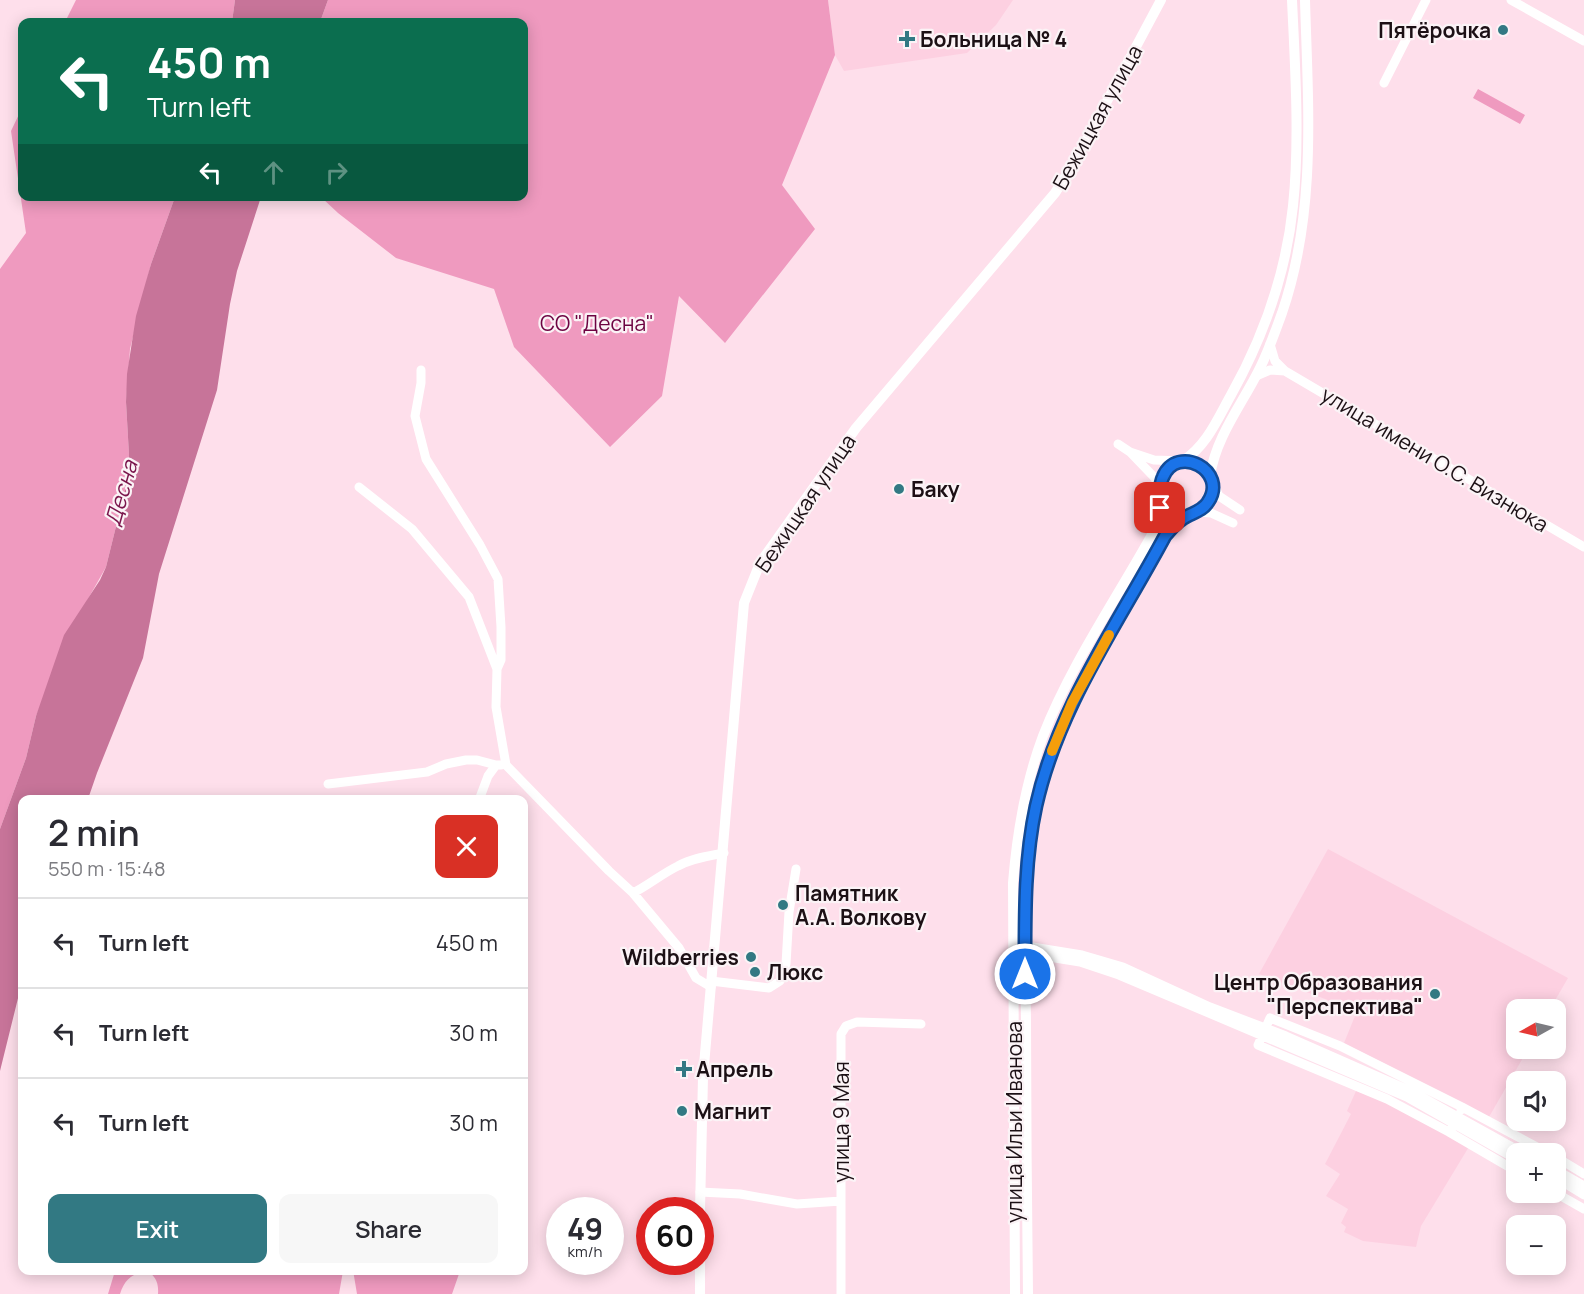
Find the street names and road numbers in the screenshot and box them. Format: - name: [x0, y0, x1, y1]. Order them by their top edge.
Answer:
- street label: Бежицкая улица: [1046, 40, 1148, 194]
- street label: улица имени О.С. Визнюка: [1316, 380, 1554, 538]
- street label: Бежицкая улица: [748, 428, 862, 578]
- street label: улица Ильи Иванова: [1000, 1021, 1028, 1223]
- street label: улица 9 Мая: [827, 1061, 855, 1183]

